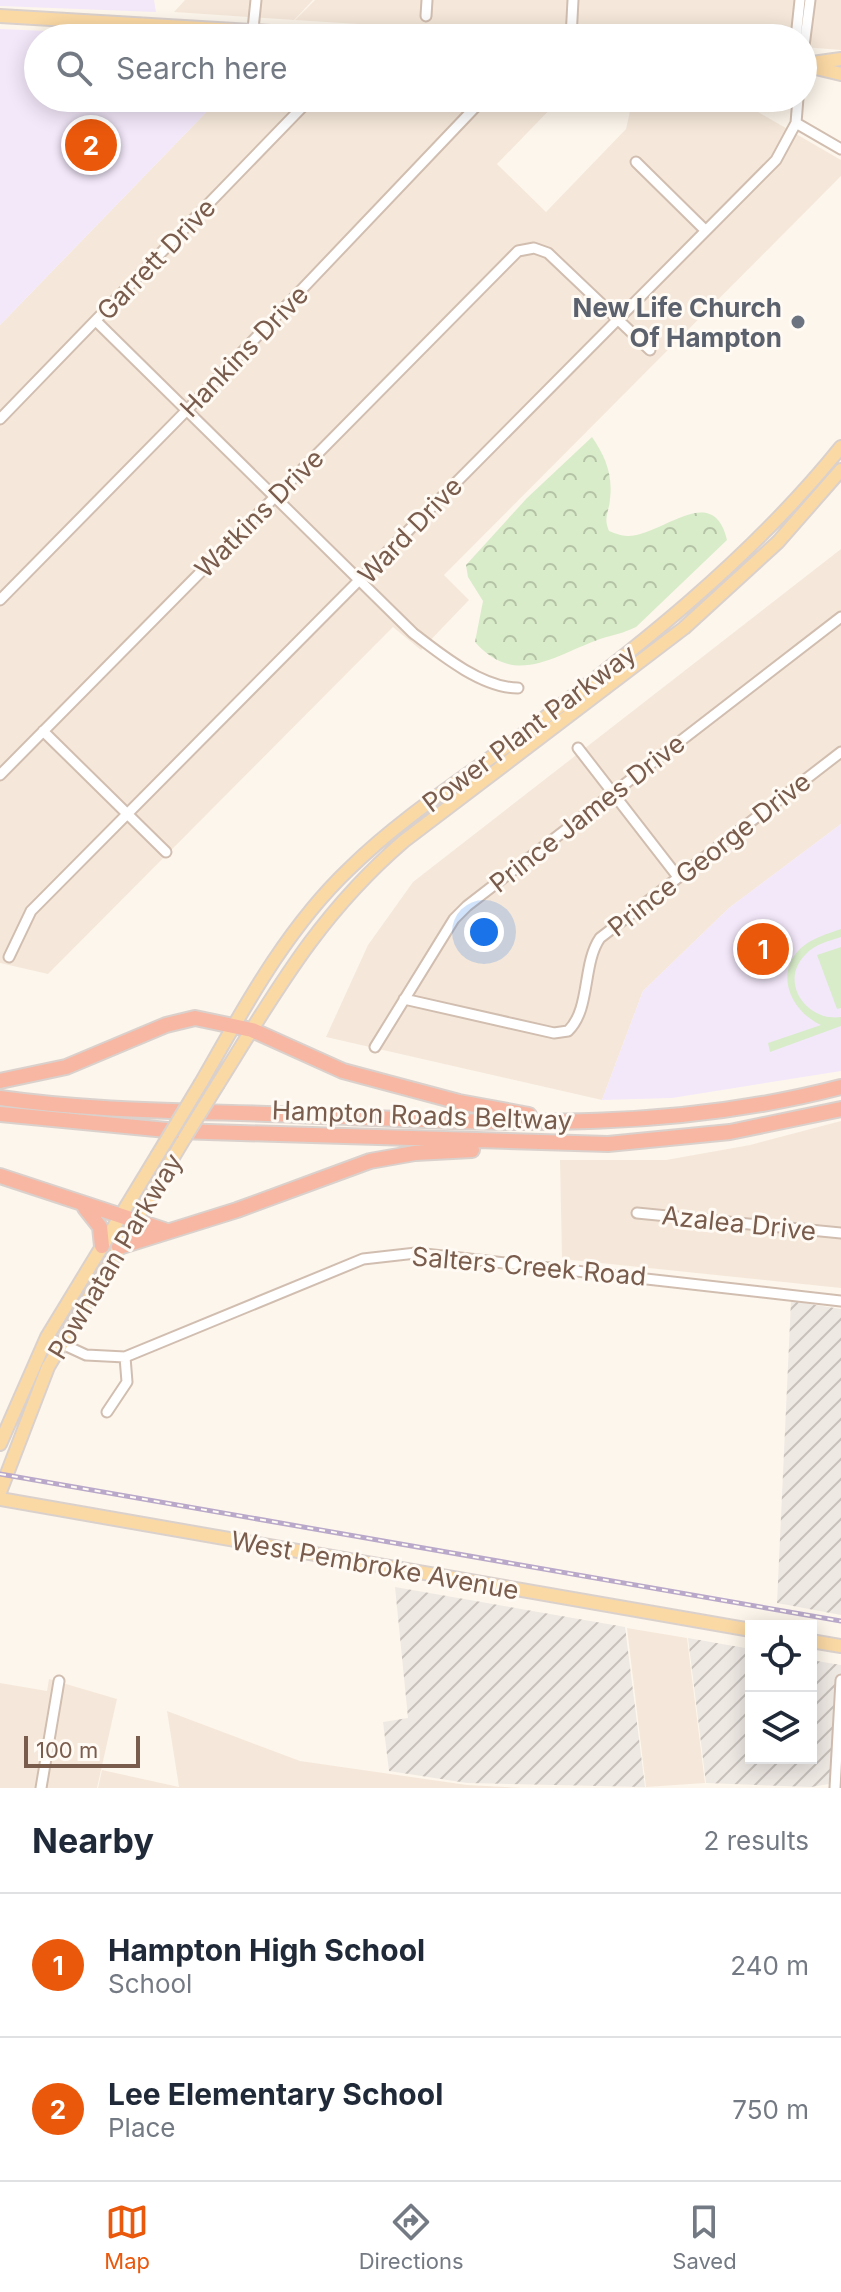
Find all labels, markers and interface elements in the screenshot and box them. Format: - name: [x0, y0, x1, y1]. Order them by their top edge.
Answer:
- search box: [24, 24, 817, 112]
- icon: search: [52, 46, 96, 90]
- text: Search here: [116, 50, 288, 86]
- pin: 2: [65, 115, 117, 175]
- street label: Garrett Drive: [90, 192, 222, 326]
- street label: Hankins Drive: [174, 279, 314, 423]
- place label: New Life Church Of Hampton: [573, 292, 782, 353]
- marker: New Life Church Of Hampton: [789, 313, 807, 331]
- street label: Watkins Drive: [188, 442, 330, 584]
- street label: Ward Drive: [352, 470, 468, 590]
- street label: Power Plant Parkway: [416, 638, 642, 818]
- street label: Prince James Drive: [483, 727, 691, 899]
- street label: Prince George Drive: [602, 765, 816, 943]
- your location: [464, 912, 504, 952]
- pin: 1: [737, 919, 789, 979]
- street label: Hampton Roads Beltway: [271, 1094, 573, 1136]
- street label: Powhatan Parkway: [41, 1148, 189, 1364]
- street label: Azalea Drive: [660, 1199, 818, 1247]
- street label: Salters Creek Road: [411, 1240, 647, 1292]
- street label: West Pembroke Avenue: [229, 1524, 521, 1606]
- map controls: [745, 1620, 817, 1764]
- button: locate: [745, 1620, 817, 1692]
- button: layers: [745, 1692, 817, 1764]
- scale bar: [24, 1732, 140, 1768]
- text: 100 m: [36, 1737, 98, 1763]
- text: Nearby: [32, 1820, 154, 1861]
- text: 2 results: [704, 1825, 809, 1856]
- text: Hampton High School: [108, 1932, 425, 1968]
- text: 1: [52, 1950, 64, 1981]
- text: 240 m: [730, 1950, 809, 1981]
- text: School: [108, 1968, 192, 1999]
- text: Lee Elementary School: [108, 2076, 443, 2112]
- text: 2: [50, 2094, 66, 2125]
- text: 750 m: [732, 2094, 809, 2125]
- text: Place: [108, 2112, 176, 2143]
- tab: Map: [104, 2200, 150, 2274]
- tab: Directions: [359, 2200, 464, 2274]
- tab: Saved: [672, 2200, 737, 2274]

